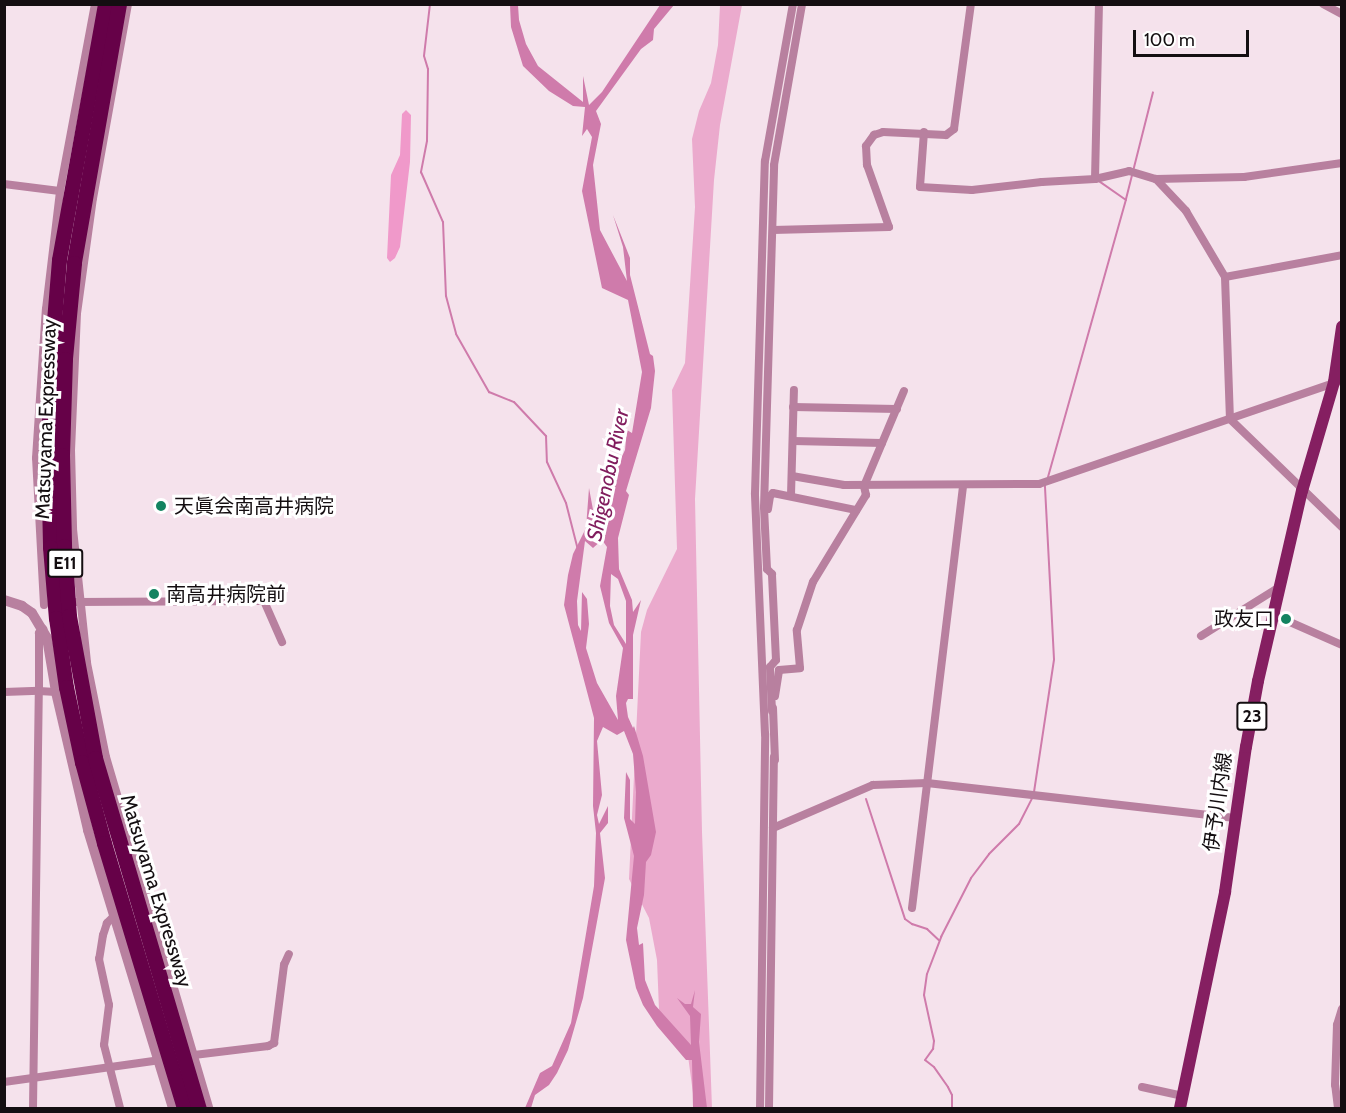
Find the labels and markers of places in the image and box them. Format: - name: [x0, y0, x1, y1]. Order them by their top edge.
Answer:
- place label: 天眞会南高井病院: [174, 494, 334, 518]
- marker: 天眞会南高井病院: [152, 497, 170, 515]
- place label: 南高井病院前: [166, 582, 286, 606]
- marker: 南高井病院前: [147, 587, 161, 601]
- place label: 政友口: [1214, 607, 1274, 631]
- marker: 政友口: [1279, 612, 1293, 626]

